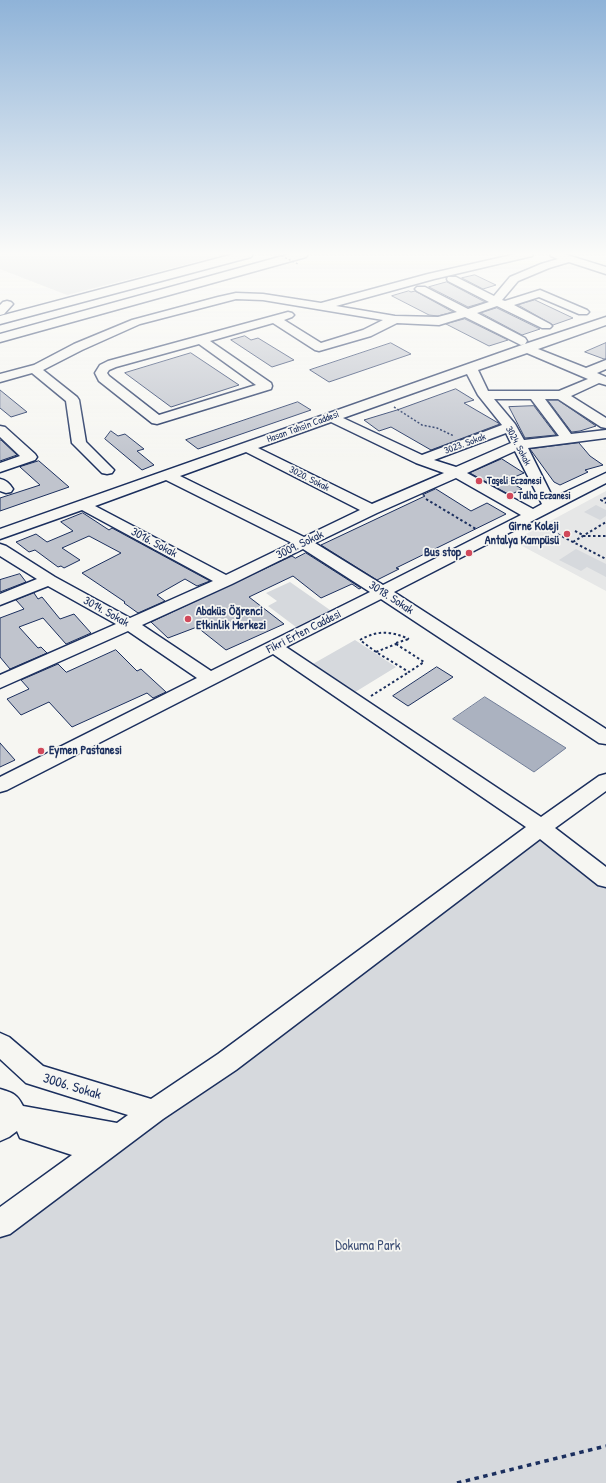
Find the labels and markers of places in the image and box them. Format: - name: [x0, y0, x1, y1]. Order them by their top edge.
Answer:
- place label: Taşeli Eczanesi: [487, 475, 542, 487]
- marker: Taşeli Eczanesi: [474, 476, 484, 486]
- place label: Talha Eczanesi: [518, 490, 571, 502]
- marker: Talha Eczanesi: [505, 491, 515, 501]
- place label: Girne Koleji Antalya Kampüsü: [485, 520, 559, 548]
- marker: Girne Koleji Antalya Kampüsü: [562, 529, 572, 539]
- place label: Bus stop: [424, 546, 461, 560]
- marker: Bus stop: [464, 548, 474, 558]
- place label: Abaküs Öğrenci Etkinlik Merkezi: [196, 605, 266, 633]
- marker: Abaküs Öğrenci Etkinlik Merkezi: [183, 614, 193, 624]
- place label: Eymen Pastanesi: [49, 744, 122, 758]
- marker: Eymen Pastanesi: [36, 746, 46, 756]

